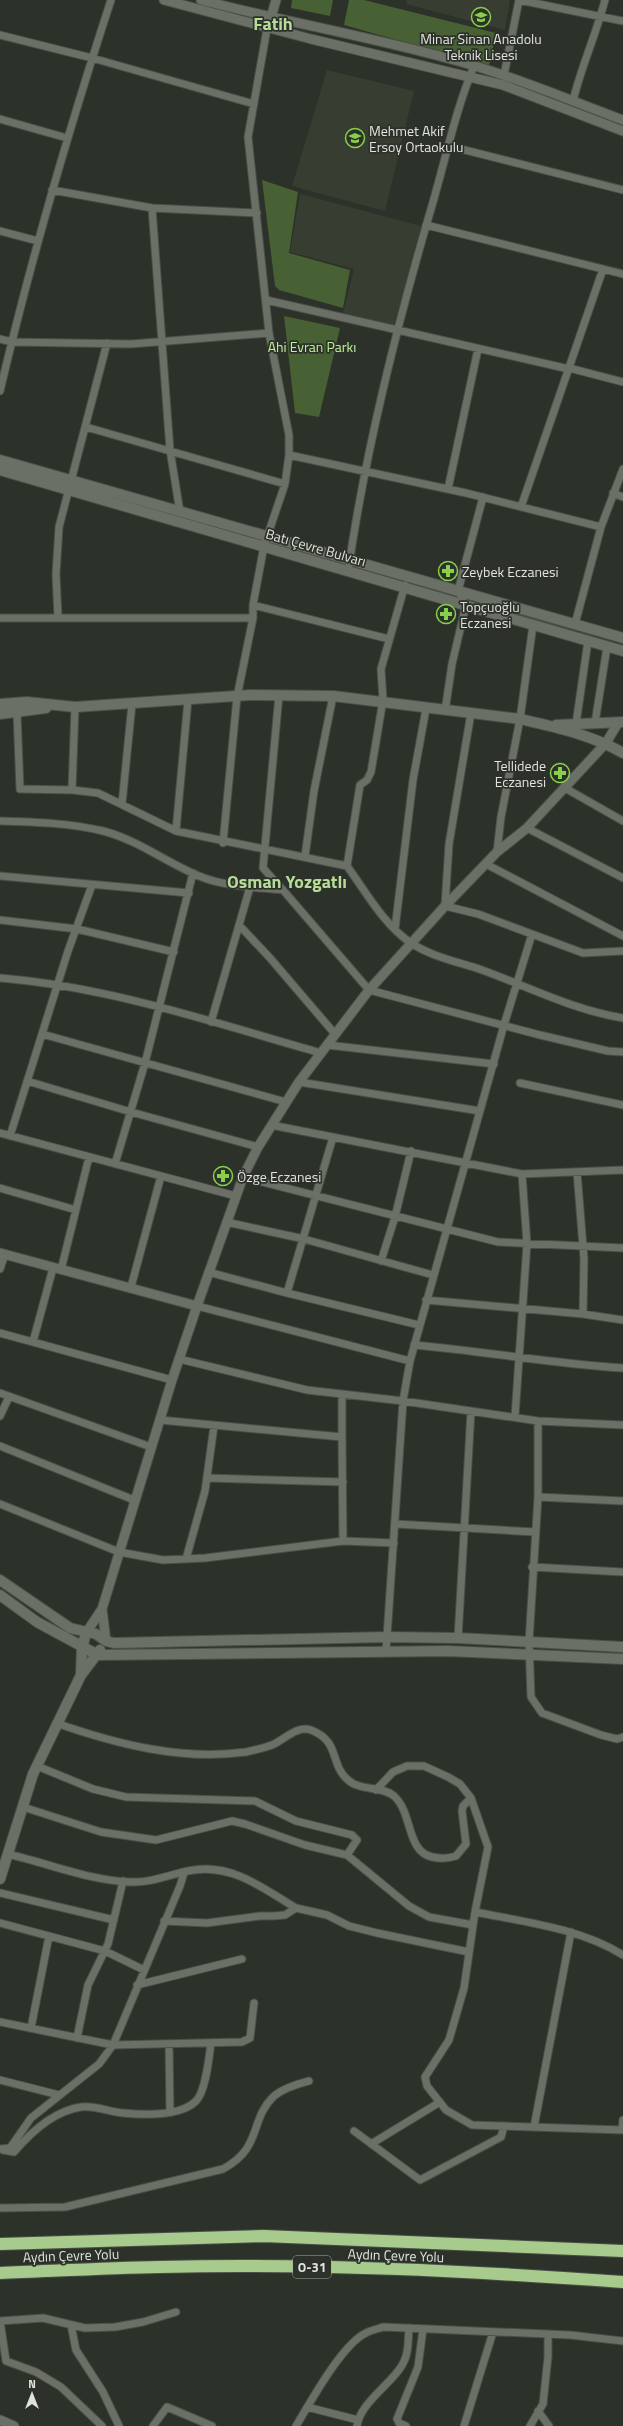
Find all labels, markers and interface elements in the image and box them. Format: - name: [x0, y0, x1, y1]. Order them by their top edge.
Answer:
- school or university icon: Minar Sinan Anadolu Teknik Lisesi: [470, 6, 492, 28]
- district label: Fatih: [253, 10, 293, 37]
- place label: Minar Sinan Anadolu Teknik Lisesi: [420, 28, 542, 65]
- place label: Mehmet Akif Ersoy Ortaokulu: [369, 120, 463, 157]
- school or university icon: Mehmet Akif Ersoy Ortaokulu: [344, 127, 366, 149]
- park label: Ahi Evran Parkı: [268, 336, 356, 357]
- street label: Batı Çevre Bulvarı: [263, 523, 369, 571]
- pharmacy icon: Zeybek Eczanesi: [437, 560, 459, 582]
- place label: Zeybek Eczanesi: [462, 561, 559, 582]
- place label: Topçuoğlu Eczanesi: [460, 596, 520, 633]
- pharmacy icon: Topçuoğlu Eczanesi: [435, 603, 457, 625]
- place label: Tellidede Eczanesi: [494, 755, 546, 792]
- pharmacy icon: Tellidede Eczanesi: [549, 762, 571, 784]
- district label: Osman Yozgatlı: [227, 868, 347, 895]
- pharmacy icon: Özge Eczanesi: [212, 1165, 234, 1187]
- place label: Özge Eczanesi: [237, 1166, 321, 1187]
- street label: Aydın Çevre Yolu: [22, 2243, 120, 2267]
- street label: Aydın Çevre Yolu: [347, 2243, 445, 2267]
- road number: O-31: [293, 2256, 331, 2278]
- north arrow: [12, 2374, 52, 2414]
- text: N: [28, 2376, 36, 2392]

